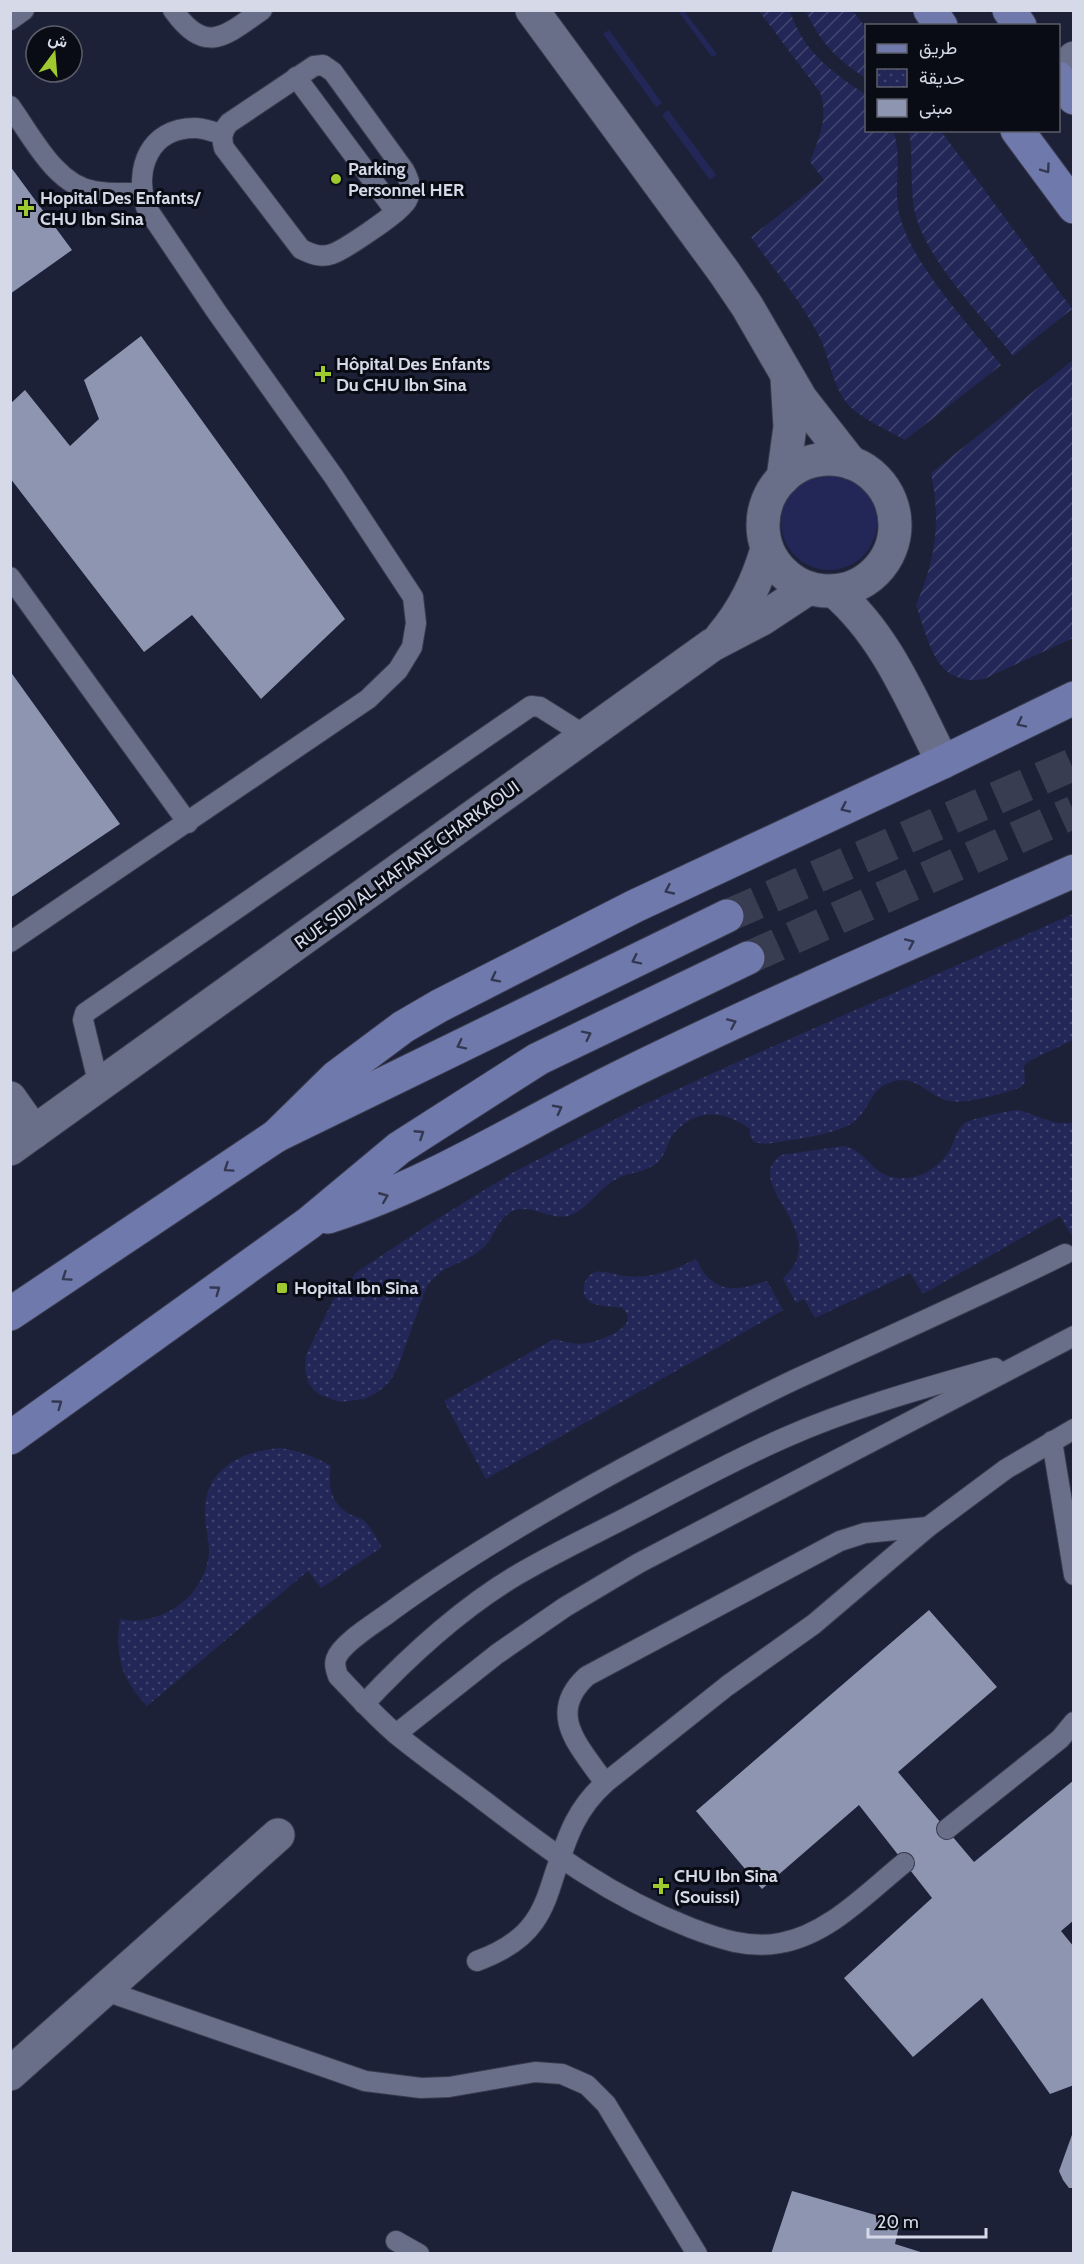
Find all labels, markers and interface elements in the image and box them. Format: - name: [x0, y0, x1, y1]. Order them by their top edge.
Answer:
- north arrow: [24, 24, 84, 84]
- legend: [865, 24, 1060, 132]
- text: ش: [46, 28, 70, 52]
- text: طريق: [919, 37, 957, 59]
- text: حديقة: [919, 67, 965, 89]
- text: مبنى: [919, 97, 953, 119]
- place label: Parking Personnel HER: [348, 158, 465, 201]
- one-way arrow: [1038, 162, 1049, 173]
- marker: Parking Personnel HER: [329, 172, 343, 186]
- place label: Hopital Des Enfants/ CHU Ibn Sina: [40, 187, 201, 230]
- marker: Hopital Des Enfants/ CHU Ibn Sina: [17, 199, 35, 217]
- place label: Hôpital Des Enfants Du CHU Ibn Sina: [336, 353, 491, 396]
- marker: Hôpital Des Enfants Du CHU Ibn Sina: [314, 365, 332, 383]
- one-way arrow: [1016, 716, 1027, 728]
- street label: RUE SIDI AL HAFIANE CHARKAOUI: [290, 776, 524, 954]
- one-way arrow: [841, 800, 852, 812]
- one-way arrow: [664, 883, 675, 895]
- one-way arrow: [904, 938, 915, 950]
- one-way arrow: [632, 952, 643, 964]
- one-way arrow: [490, 971, 501, 982]
- one-way arrow: [726, 1018, 737, 1030]
- one-way arrow: [581, 1030, 592, 1042]
- one-way arrow: [456, 1037, 467, 1049]
- one-way arrow: [551, 1105, 562, 1116]
- one-way arrow: [414, 1130, 424, 1142]
- one-way arrow: [223, 1161, 234, 1172]
- one-way arrow: [377, 1192, 388, 1204]
- one-way arrow: [61, 1270, 72, 1281]
- place label: Hopital Ibn Sina: [294, 1277, 418, 1299]
- marker: Hopital Ibn Sina: [275, 1281, 289, 1295]
- one-way arrow: [210, 1286, 221, 1297]
- one-way arrow: [51, 1400, 62, 1411]
- place label: CHU Ibn Sina (Souissi): [674, 1865, 778, 1908]
- marker: CHU Ibn Sina (Souissi): [652, 1877, 670, 1895]
- scale bar: [868, 2201, 986, 2239]
- text: 20 m: [877, 2211, 919, 2233]

